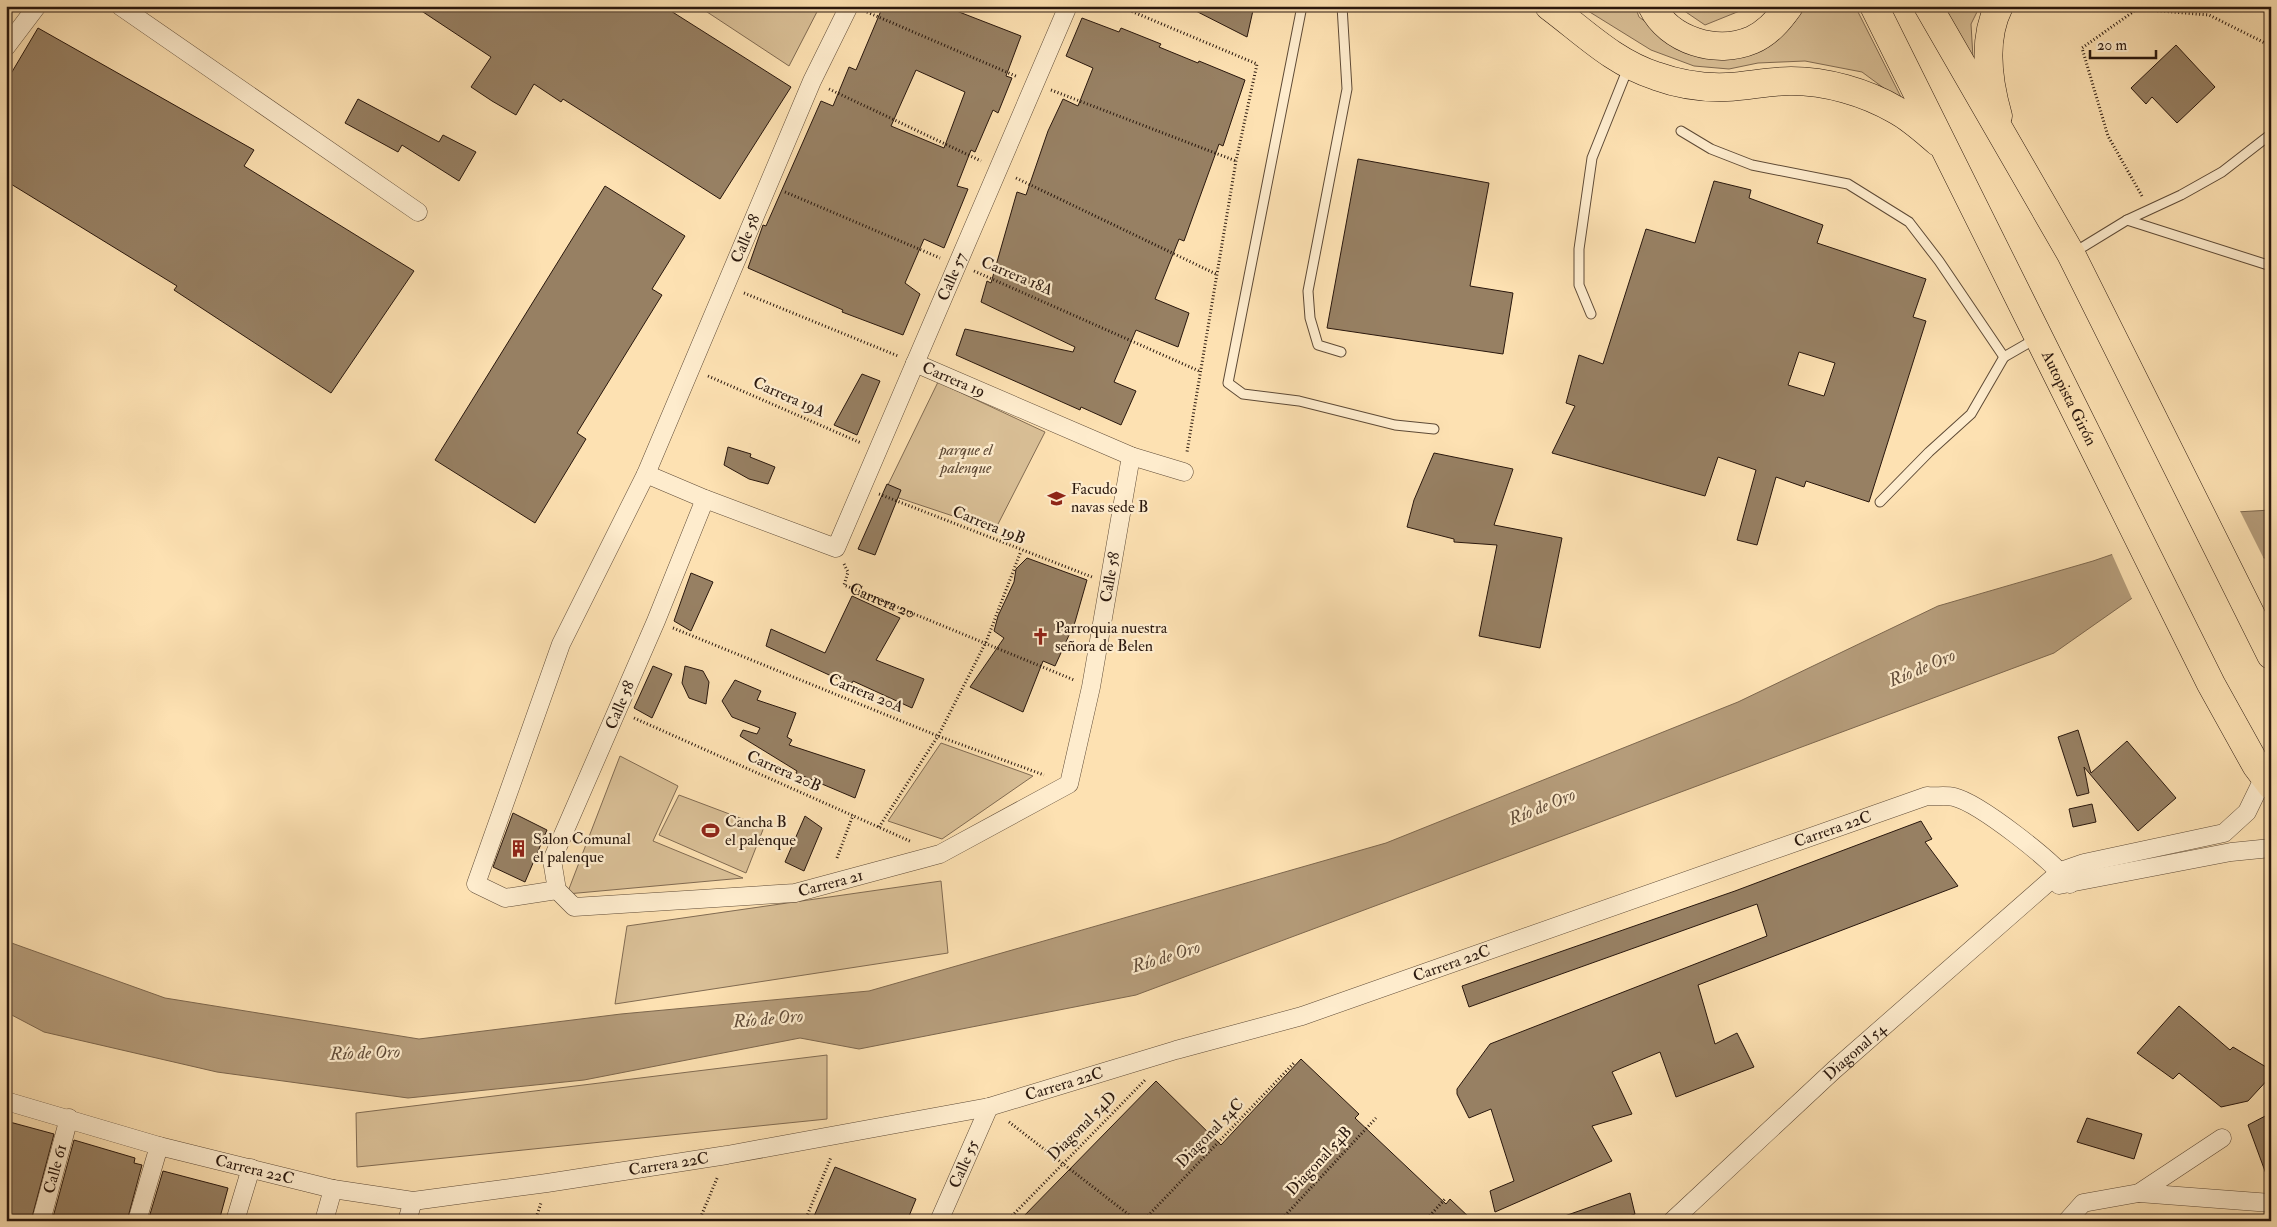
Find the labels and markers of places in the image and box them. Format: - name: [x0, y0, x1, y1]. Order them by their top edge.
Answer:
- place label: Facudo navas sede B: [1071, 479, 1148, 517]
- school or university icon: Facudo navas sede B: [1047, 488, 1067, 508]
- place label: Parroquia nuestra señora de Belen: [1055, 618, 1168, 656]
- church icon: Parroquia nuestra señora de Belen: [1031, 627, 1051, 647]
- place label: Cancha B el palenque: [725, 812, 796, 851]
- sports icon: Cancha B el palenque: [701, 821, 721, 841]
- place label: Salon Comunal el palenque: [533, 829, 631, 868]
- building icon: Salon Comunal el palenque: [509, 838, 529, 858]

